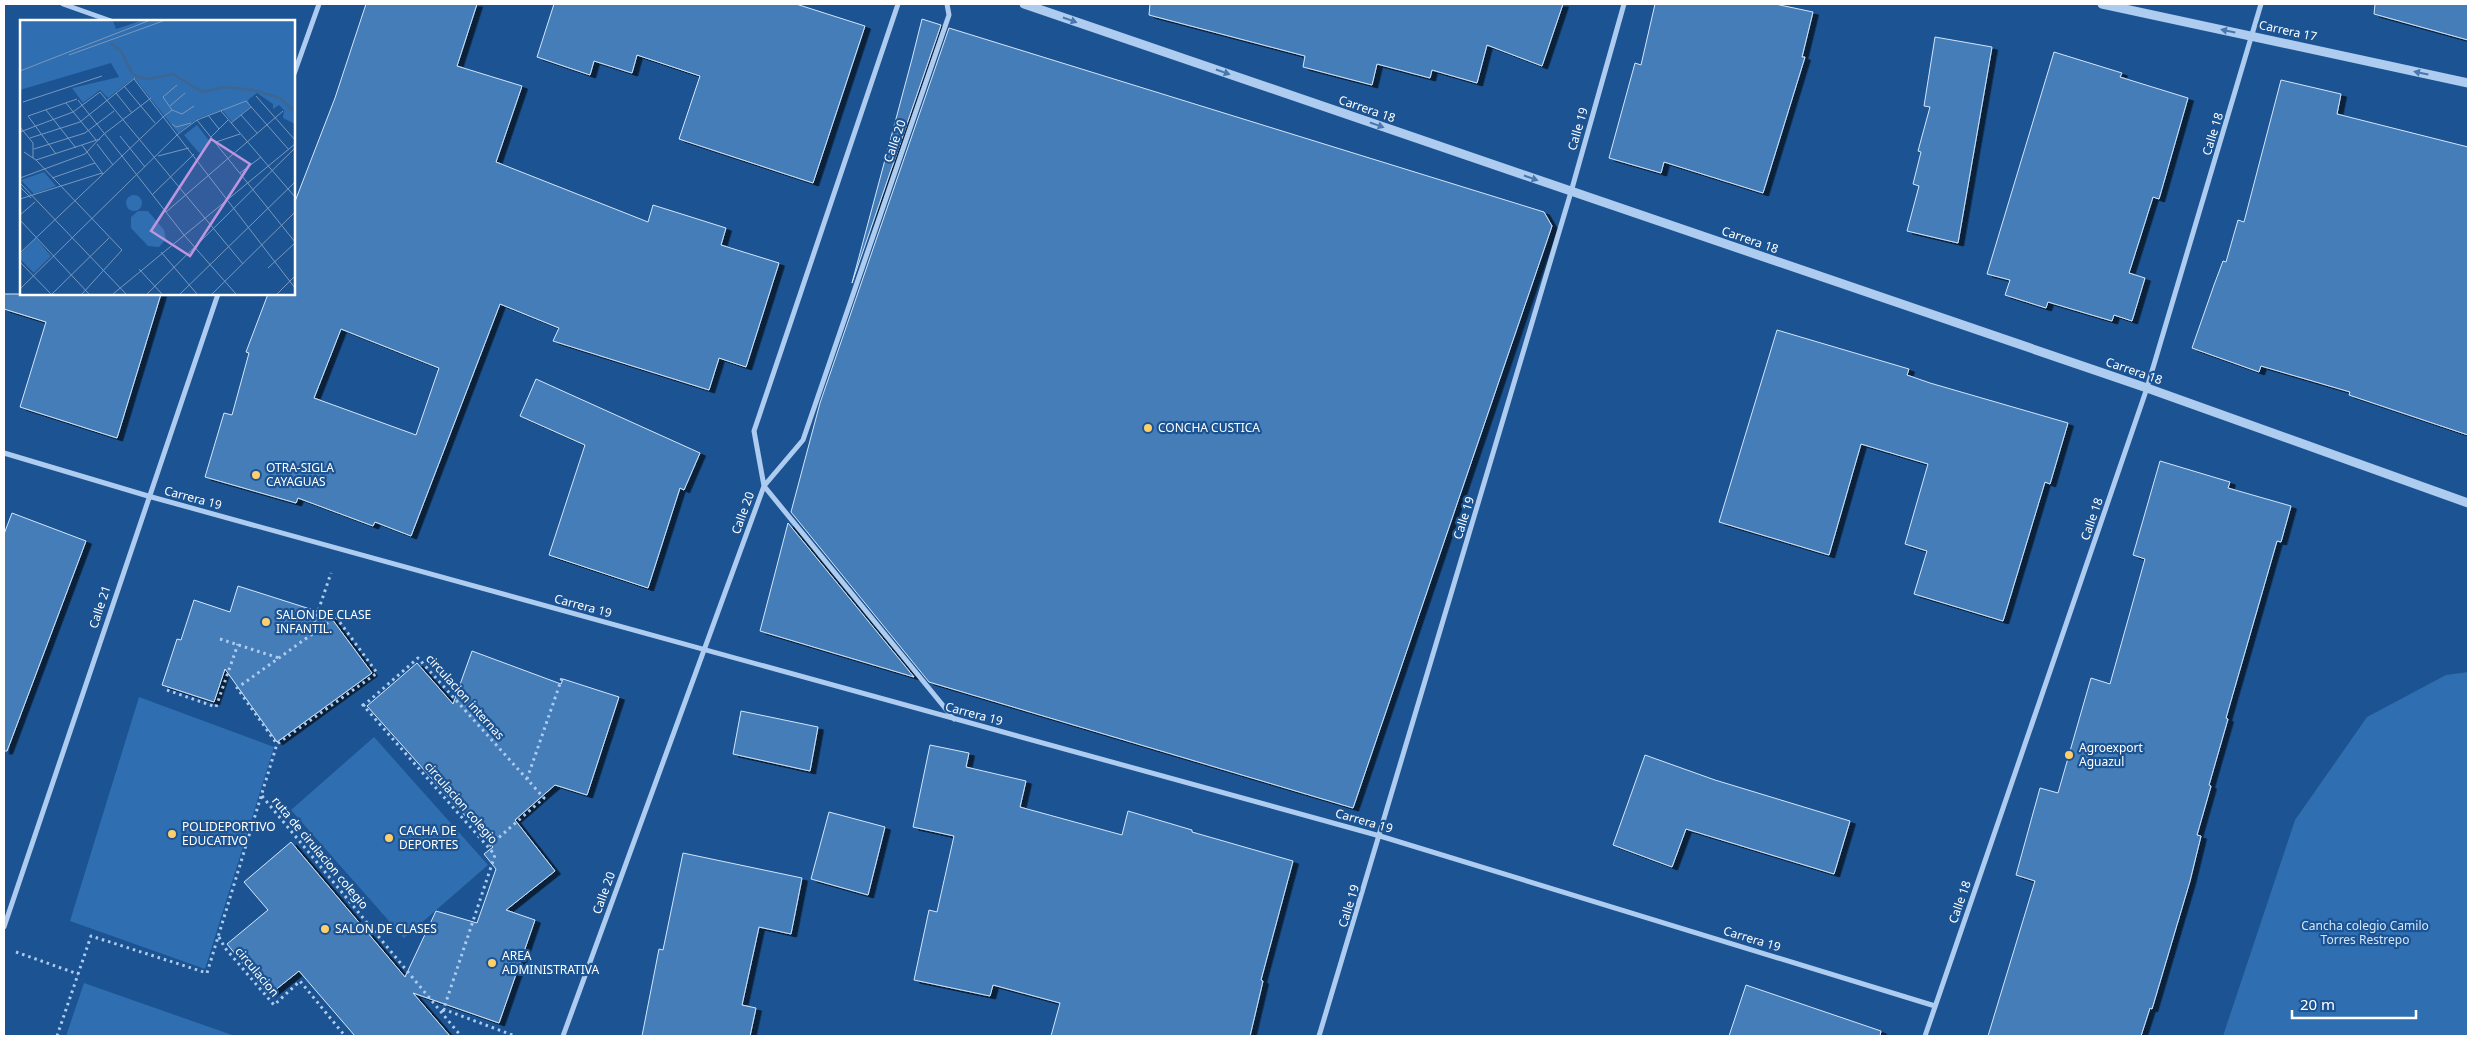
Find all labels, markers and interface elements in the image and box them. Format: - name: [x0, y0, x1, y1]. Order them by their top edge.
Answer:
- one-way arrow: [1062, 16, 1077, 24]
- street label: Carrera 17: [2257, 16, 2319, 45]
- inset map: [20, 20, 295, 295]
- one-way arrow: [2220, 27, 2235, 35]
- one-way arrow: [2412, 68, 2428, 76]
- one-way arrow: [1216, 69, 1231, 77]
- street label: Carrera 18: [1336, 91, 1398, 126]
- street label: Calle 19: [1563, 105, 1592, 152]
- street label: Calle 18: [2198, 110, 2227, 157]
- street label: Calle 20: [879, 117, 910, 164]
- one-way arrow: [1370, 121, 1385, 129]
- one-way arrow: [1523, 175, 1538, 182]
- street label: Carrera 18: [1719, 222, 1781, 257]
- street label: Carrera 18: [2103, 353, 2165, 388]
- place label: CONCHA CUSTICA: [1158, 419, 1260, 436]
- marker: CONCHA CUSTICA: [1142, 422, 1154, 434]
- place label: OTRA-SIGLA CAYAGUAS: [266, 459, 334, 490]
- marker: OTRA-SIGLA CAYAGUAS: [250, 469, 262, 481]
- street label: Carrera 19: [162, 482, 224, 513]
- street label: Calle 20: [727, 489, 758, 536]
- street label: Calle 19: [1449, 494, 1478, 541]
- street label: Calle 18: [2076, 495, 2107, 542]
- street label: Calle 21: [85, 583, 114, 630]
- street label: Carrera 19: [552, 590, 614, 621]
- place label: SALON DE CLASE INFANTIL.: [276, 606, 371, 637]
- marker: SALON DE CLASE INFANTIL.: [260, 616, 272, 628]
- street label: circulacion internas: [422, 650, 509, 743]
- street label: Carrera 19: [943, 698, 1005, 729]
- place label: Agroexport Aguazul: [2079, 739, 2143, 770]
- marker: Agroexport Aguazul: [2063, 749, 2075, 761]
- street label: circulacion colegio: [421, 758, 502, 847]
- street label: ruta de cirulacion colegio: [268, 793, 373, 913]
- street label: Carrera 19: [1333, 804, 1395, 837]
- place label: POLIDEPORTIVO EDUCATIVO: [182, 818, 276, 849]
- place label: CACHA DE DEPORTES: [399, 822, 459, 853]
- marker: POLIDEPORTIVO EDUCATIVO: [166, 828, 178, 840]
- marker: CACHA DE DEPORTES: [383, 832, 395, 844]
- street label: Calle 20: [588, 869, 619, 916]
- street label: Calle 18: [1944, 878, 1975, 925]
- street label: Calle 19: [1334, 882, 1363, 929]
- park label: Cancha colegio Camilo Torres Restrepo: [2301, 917, 2429, 948]
- place label: SALON DE CLASES: [335, 920, 437, 937]
- street label: Carrera 19: [1721, 922, 1783, 955]
- marker: SALON DE CLASES: [319, 923, 331, 935]
- street label: circulacion: [232, 943, 283, 1000]
- place label: AREA ADMINISTRATIVA: [502, 947, 600, 978]
- marker: AREA ADMINISTRATIVA: [486, 957, 498, 969]
- scale bar: [2292, 988, 2416, 1020]
- text: 20 m: [2300, 994, 2335, 1014]

